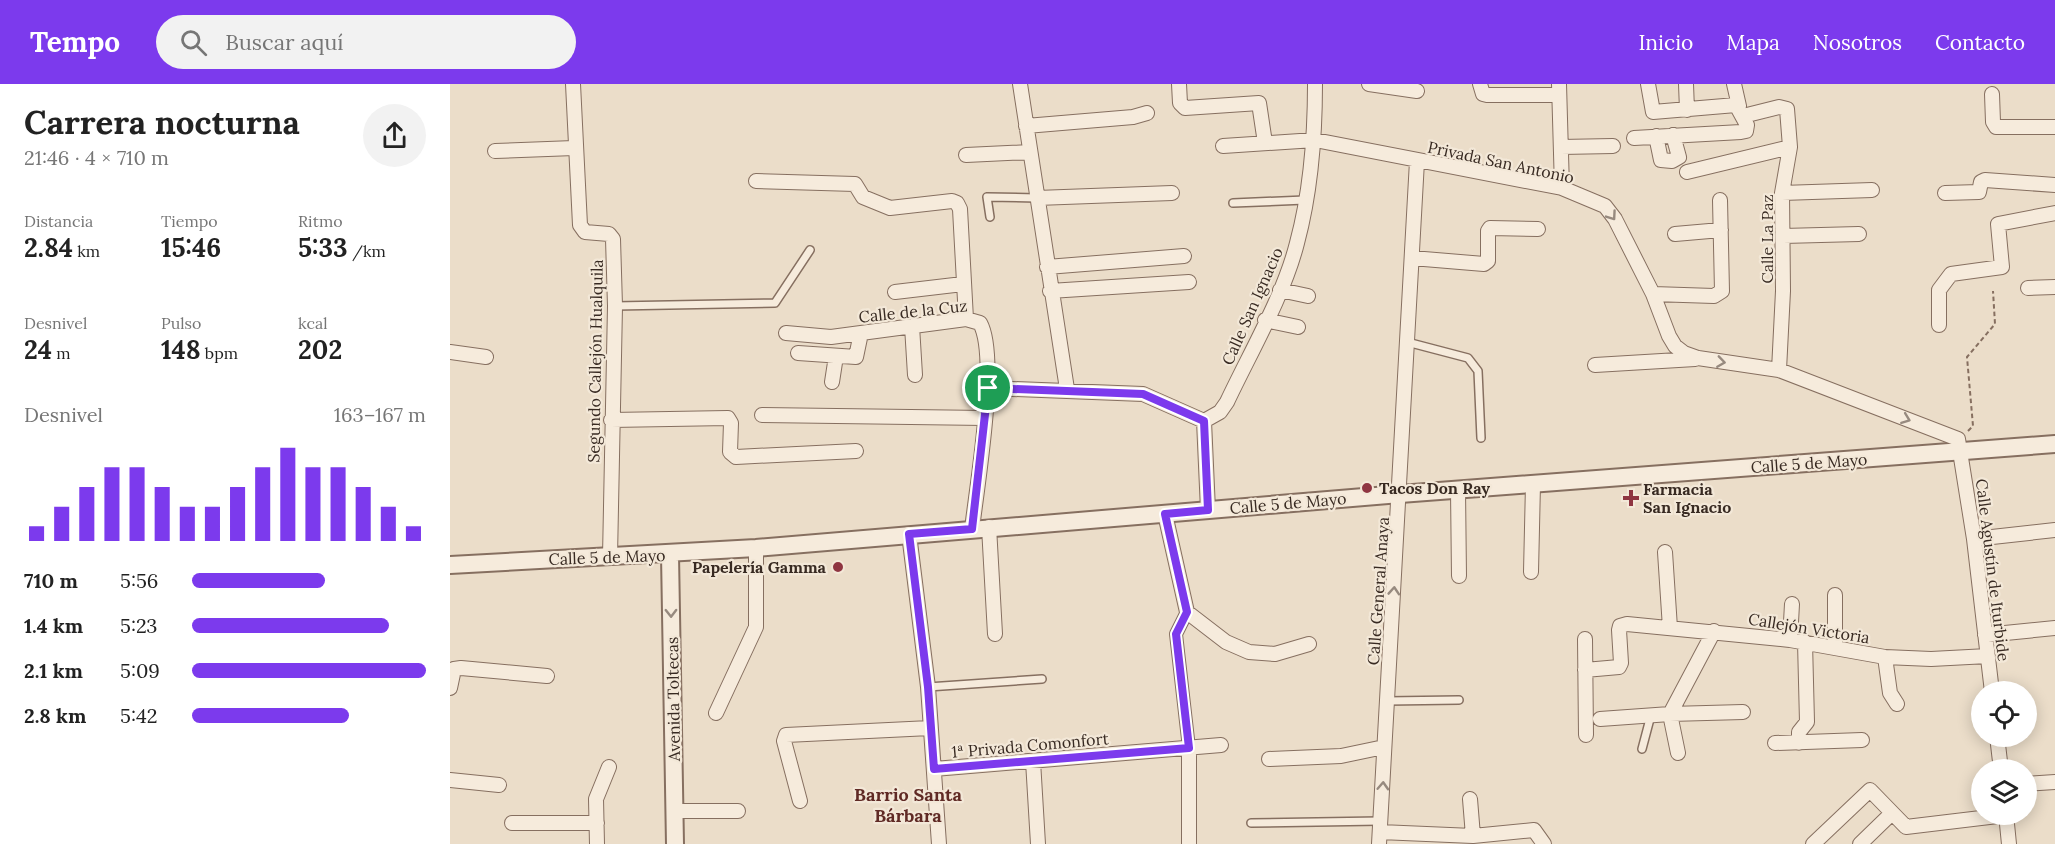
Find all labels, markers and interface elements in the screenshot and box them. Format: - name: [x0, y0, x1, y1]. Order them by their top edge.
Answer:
- search box: [156, 15, 576, 69]
- text: Tempo: [30, 24, 120, 60]
- icon: search: [177, 26, 210, 59]
- text: Buscar aquí: [225, 28, 344, 56]
- text: Inicio: [1638, 29, 1693, 56]
- text: Mapa: [1726, 29, 1780, 56]
- text: Nosotros: [1813, 29, 1902, 56]
- text: Contacto: [1935, 29, 2025, 56]
- text: Carrera nocturna: [24, 101, 300, 143]
- button: share: [363, 104, 426, 167]
- street label: Privada San Antonio: [1426, 137, 1576, 187]
- text: 21:46 · 4 × 710 m: [24, 145, 169, 170]
- street label: Calle La Paz: [1757, 194, 1777, 284]
- one-way arrow: [1605, 209, 1616, 220]
- text: Distancia: [24, 211, 93, 231]
- text: Tiempo: [161, 211, 218, 231]
- text: Ritmo: [298, 211, 343, 231]
- text: 2.84: [24, 231, 73, 264]
- text: 15:46: [161, 231, 221, 264]
- text: 5:33: [298, 231, 348, 264]
- text: km: [73, 241, 100, 261]
- text: /km: [348, 241, 386, 261]
- street label: Calle San Ignacio: [1217, 244, 1287, 368]
- street label: Segundo Callejón Hualquila: [583, 259, 607, 463]
- street label: Calle de la Cuz: [858, 295, 968, 327]
- text: Desnivel: [24, 313, 87, 333]
- text: Pulso: [161, 313, 201, 333]
- text: kcal: [298, 313, 328, 333]
- text: 24: [24, 333, 52, 366]
- text: 148: [161, 333, 201, 366]
- text: 202: [298, 333, 342, 366]
- text: m: [52, 343, 71, 363]
- text: bpm: [201, 343, 238, 363]
- one-way arrow: [1716, 355, 1725, 367]
- pin: [962, 362, 1013, 413]
- icon: arrive: [971, 371, 1004, 404]
- text: Desnivel: [24, 402, 103, 427]
- text: 163–167 m: [334, 402, 426, 427]
- one-way arrow: [1900, 412, 1911, 424]
- street label: Calle 5 de Mayo: [1750, 449, 1868, 477]
- place label: Tacos Don Ray: [1379, 478, 1490, 498]
- street label: Calle Agustín de Iturbide: [1972, 478, 2014, 663]
- place label: Farmacia San Ignacio: [1643, 479, 1731, 517]
- marker: Tacos Don Ray: [1360, 481, 1374, 495]
- street label: Calle 5 de Mayo: [1229, 488, 1347, 518]
- marker: Farmacia San Ignacio: [1624, 491, 1638, 505]
- street label: Calle General Anaya: [1363, 516, 1393, 666]
- street label: Calle 5 de Mayo: [548, 545, 666, 569]
- place label: Papelería Gamma: [692, 557, 827, 577]
- marker: Papelería Gamma: [831, 560, 845, 574]
- text: 710 m: [24, 568, 78, 593]
- text: 5:56: [120, 568, 158, 593]
- one-way arrow: [1388, 586, 1401, 595]
- one-way arrow: [665, 609, 677, 618]
- street label: Callejón Victoria: [1747, 609, 1871, 647]
- text: 1.4 km: [24, 613, 83, 638]
- text: 5:23: [120, 613, 157, 638]
- street label: Avenida Toltecas: [662, 636, 684, 763]
- text: 2.1 km: [24, 658, 83, 683]
- text: 5:09: [120, 658, 160, 683]
- map controls: [1971, 681, 2037, 825]
- button: locate: [1971, 681, 2037, 747]
- text: 2.8 km: [24, 703, 86, 728]
- text: 5:42: [120, 703, 157, 728]
- street label: 1ª Privada Comonfort: [951, 728, 1110, 762]
- button: layers: [1971, 759, 2037, 825]
- one-way arrow: [1376, 781, 1389, 790]
- district label: Barrio Santa Bárbara: [854, 783, 962, 827]

